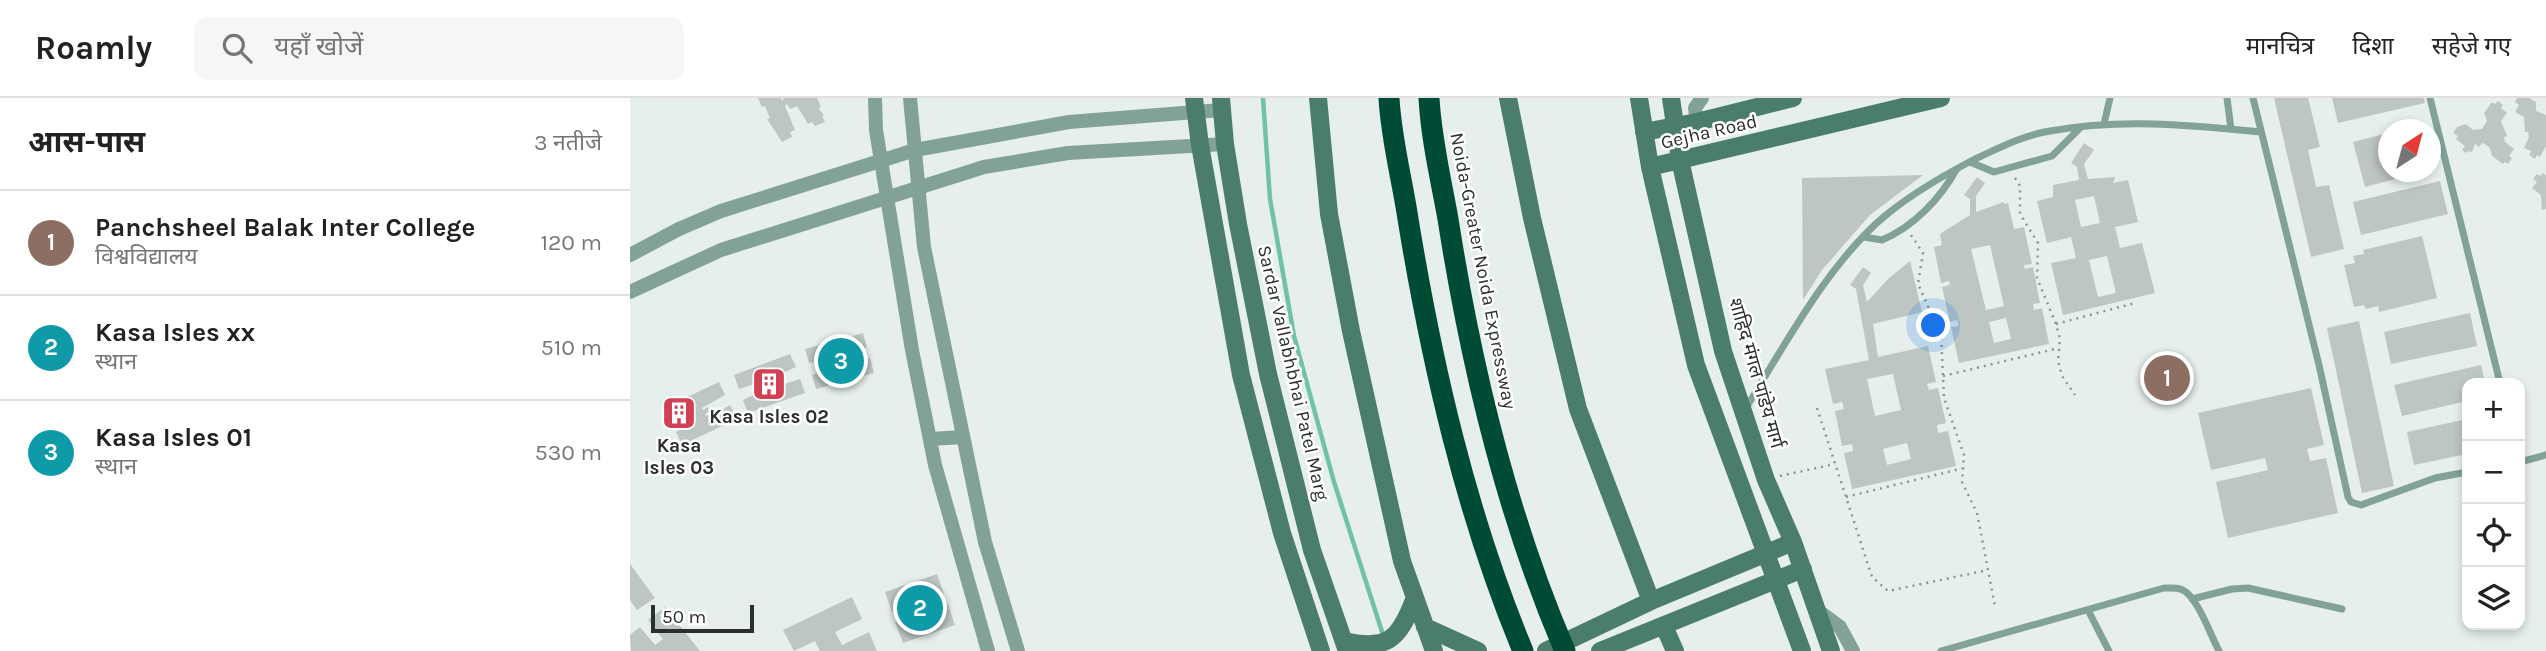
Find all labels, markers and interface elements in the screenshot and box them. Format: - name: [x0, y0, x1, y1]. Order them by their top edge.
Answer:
- search box: [194, 17, 684, 80]
- text: Roamly: [35, 29, 152, 67]
- icon: search: [218, 29, 256, 67]
- text: यहाँ खोजें: [274, 31, 363, 62]
- text: मानचित्र: [2246, 32, 2314, 60]
- text: दिशा: [2352, 32, 2394, 60]
- text: सहेजे गए: [2432, 32, 2511, 60]
- street label: Gejha Road: [1659, 110, 1759, 154]
- north arrow: [2378, 119, 2441, 182]
- text: आस-पास: [28, 124, 145, 160]
- text: 3 नतीजे: [534, 129, 602, 156]
- street label: Noida-Greater Noida Expressway: [1445, 131, 1521, 411]
- text: Panchsheel Balak Inter College: [95, 212, 475, 243]
- text: 1: [47, 229, 55, 256]
- text: 120 m: [540, 229, 602, 256]
- text: विश्वविद्यालय: [95, 243, 198, 270]
- street label: Sardar Vallabhbhai Patel Marg: [1253, 243, 1333, 503]
- street label: शाहिद मंगल पांडेय मार्ग: [1724, 295, 1789, 452]
- your location: [1916, 308, 1950, 342]
- text: Kasa Isles xx: [95, 317, 255, 348]
- text: 2: [44, 334, 58, 361]
- text: 510 m: [541, 334, 602, 361]
- pin: 3: [818, 335, 864, 387]
- text: स्थान: [95, 348, 137, 375]
- pin: 1: [2144, 352, 2190, 404]
- building icon: Kasa Isles 02: [750, 365, 788, 403]
- map controls: [2462, 378, 2525, 630]
- button: +: [2462, 378, 2525, 441]
- building icon: Kasa Isles 03: [660, 394, 698, 432]
- place label: Kasa Isles 02: [709, 406, 829, 428]
- text: Kasa Isles 01: [95, 422, 252, 453]
- place label: Kasa Isles 03: [644, 435, 714, 479]
- text: 3: [44, 439, 58, 466]
- text: 530 m: [535, 439, 602, 466]
- button: −: [2462, 441, 2525, 504]
- text: स्थान: [95, 453, 137, 480]
- button: locate: [2462, 504, 2525, 567]
- button: layers: [2462, 567, 2525, 630]
- pin: 2: [897, 582, 943, 634]
- scale bar: [651, 602, 754, 634]
- text: 50 m: [662, 606, 706, 628]

